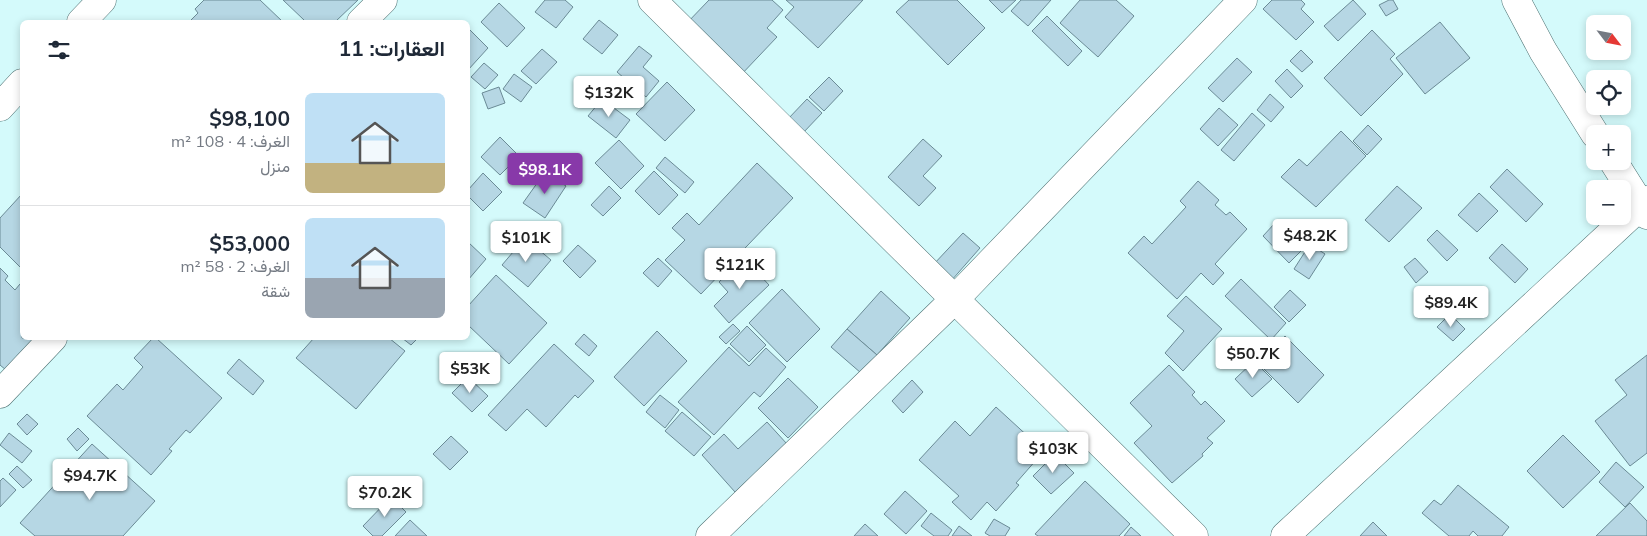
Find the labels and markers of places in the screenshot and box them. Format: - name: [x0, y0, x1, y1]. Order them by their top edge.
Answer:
- pin: $132K: [574, 76, 644, 118]
- pin: $98.1K: [504, 152, 586, 195]
- pin: $48.2K: [1269, 218, 1351, 261]
- pin: $101K: [491, 220, 561, 263]
- pin: $121K: [705, 248, 775, 290]
- pin: $89.4K: [1410, 286, 1492, 328]
- pin: $50.7K: [1212, 336, 1294, 379]
- pin: $53K: [440, 352, 500, 394]
- pin: $103K: [1018, 432, 1088, 474]
- pin: $94.7K: [49, 458, 131, 501]
- pin: $70.2K: [344, 476, 426, 518]

